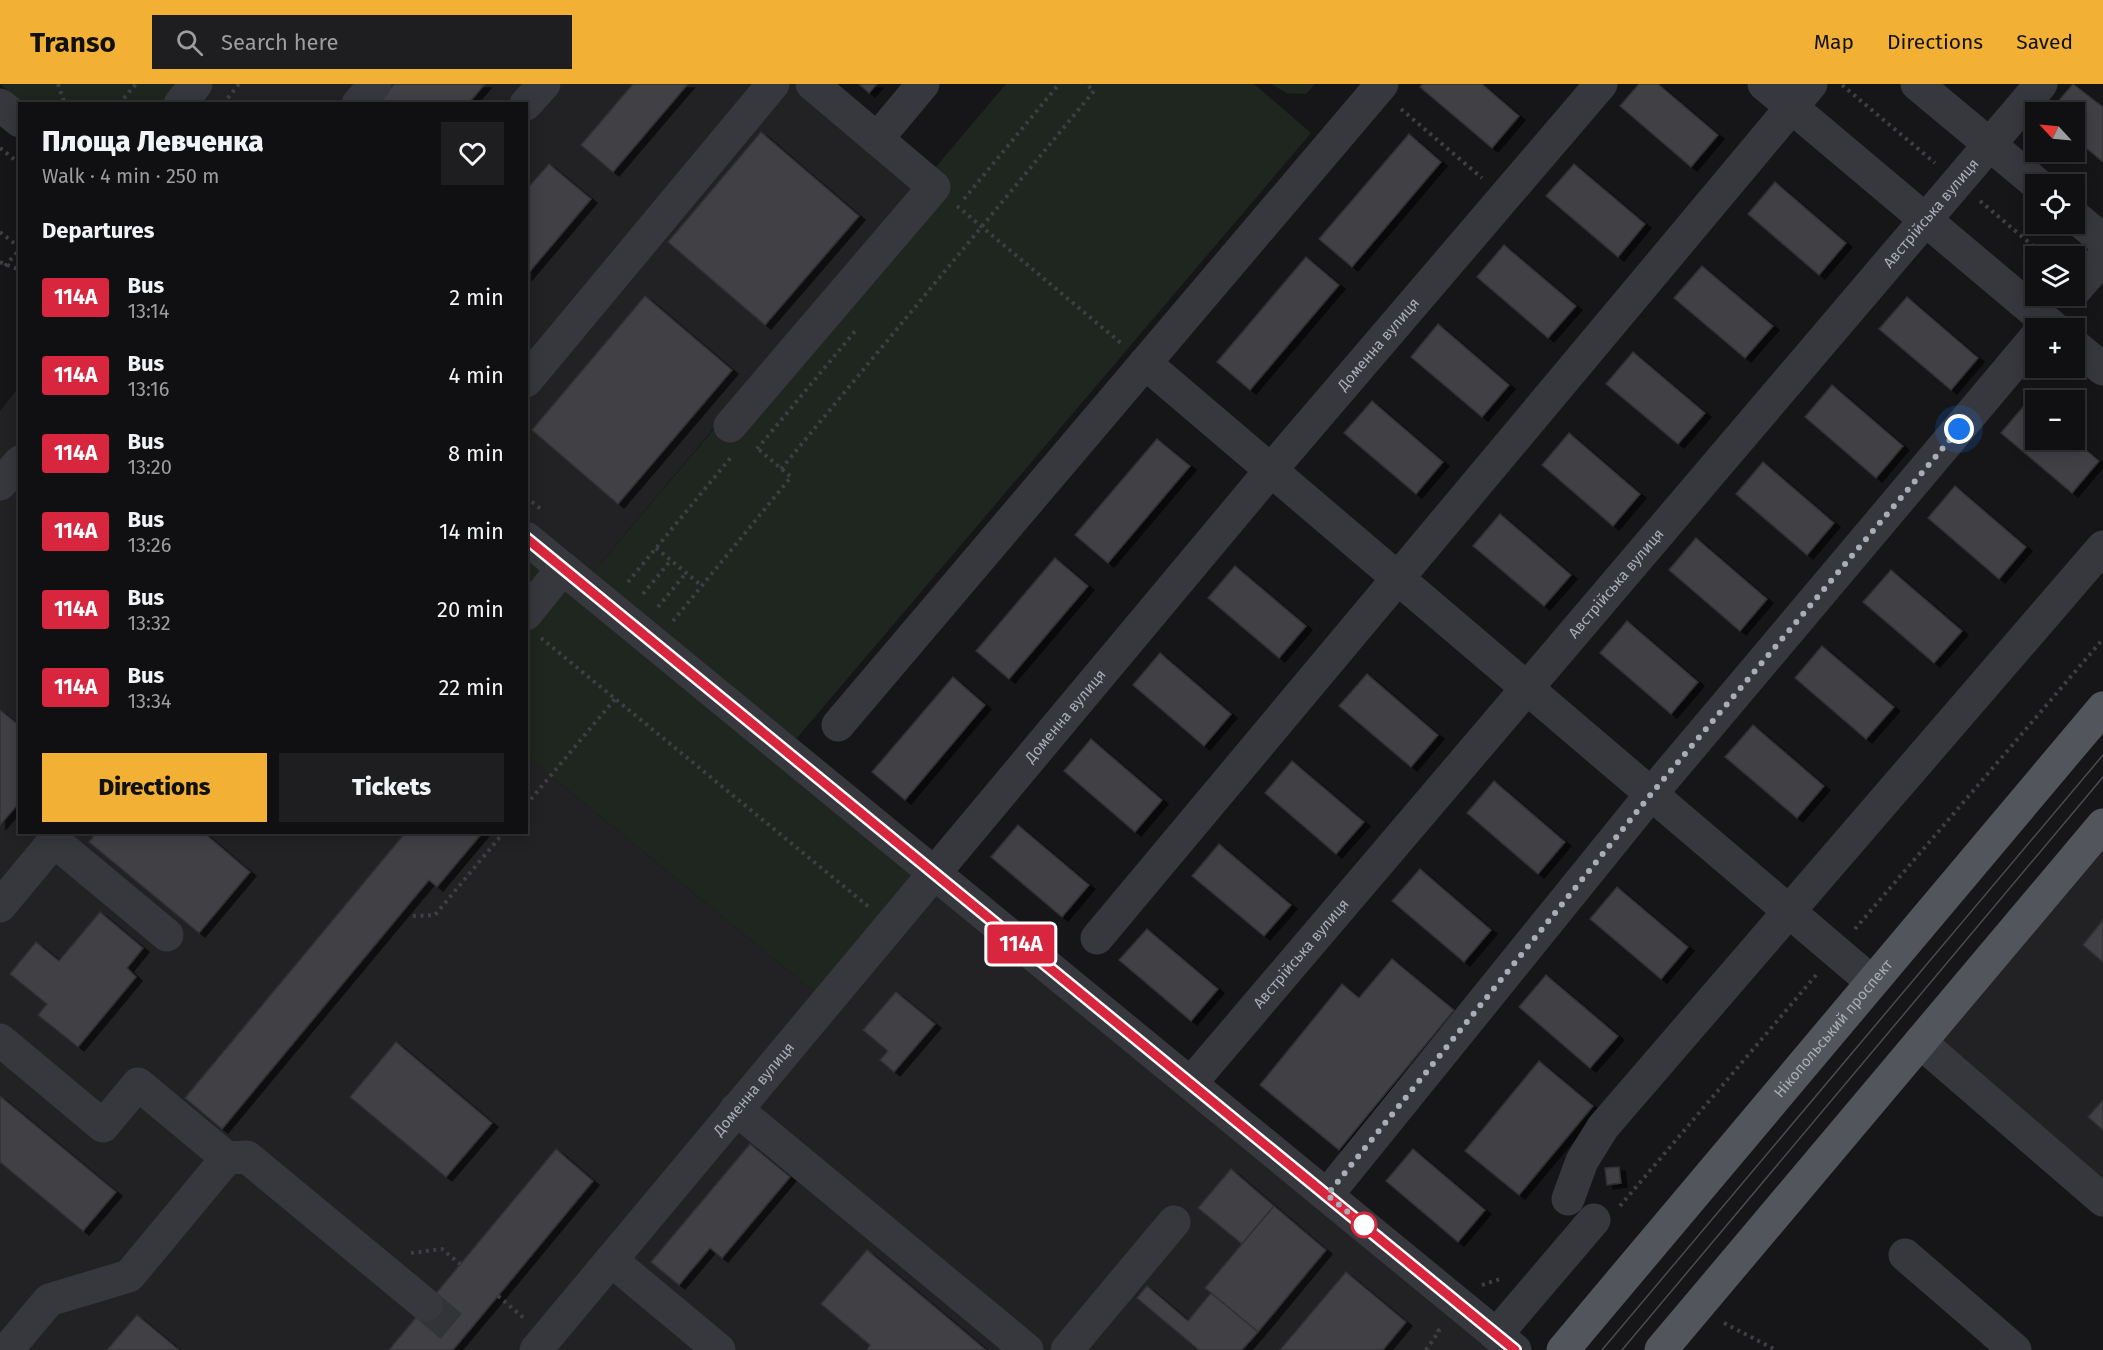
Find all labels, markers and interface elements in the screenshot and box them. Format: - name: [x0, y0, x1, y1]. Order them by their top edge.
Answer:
- search box: [152, 15, 572, 69]
- text: Transo: [30, 26, 116, 59]
- icon: search: [173, 26, 206, 59]
- text: Search here: [221, 29, 338, 56]
- text: Map: [1814, 29, 1854, 55]
- text: Directions: [1887, 29, 1983, 55]
- text: Saved: [2016, 29, 2073, 55]
- north arrow: [2025, 102, 2085, 162]
- map controls: [2025, 102, 2085, 450]
- button: heart: [441, 122, 504, 185]
- text: Площа Левченка: [42, 125, 264, 158]
- street label: Австрійська вулиця: [1879, 155, 1983, 272]
- text: Walk · 4 min · 250 m: [42, 164, 219, 188]
- button: locate: [2025, 174, 2085, 234]
- text: Departures: [42, 217, 154, 244]
- button: layers: [2025, 246, 2085, 306]
- text: Bus: [127, 272, 164, 299]
- text: 114А: [54, 284, 97, 310]
- text: 2 min: [449, 284, 504, 311]
- street label: Доменна вулиця: [1333, 294, 1423, 395]
- text: 13:14: [127, 299, 169, 323]
- button: +: [2025, 318, 2085, 378]
- text: Bus: [127, 350, 164, 377]
- text: 114А: [54, 362, 97, 388]
- text: 4 min: [449, 362, 504, 389]
- text: 13:16: [127, 377, 169, 401]
- button: −: [2025, 390, 2085, 450]
- your location: [1944, 414, 1974, 444]
- text: Bus: [127, 428, 164, 455]
- text: 114А: [54, 440, 97, 466]
- text: 8 min: [448, 440, 504, 467]
- text: 13:20: [127, 455, 172, 479]
- text: Bus: [127, 506, 164, 533]
- text: 114А: [54, 518, 97, 544]
- text: 14 min: [439, 518, 504, 545]
- street label: Австрійська вулиця: [1565, 525, 1668, 642]
- text: 13:26: [127, 533, 171, 557]
- text: Bus: [127, 584, 164, 611]
- text: 114А: [54, 596, 97, 622]
- text: 20 min: [437, 596, 504, 623]
- text: 13:32: [127, 611, 171, 635]
- text: Bus: [127, 662, 164, 689]
- street label: Доменна вулиця: [1021, 666, 1110, 767]
- text: 114А: [54, 674, 97, 700]
- text: 22 min: [438, 674, 504, 701]
- text: 13:34: [127, 689, 172, 713]
- button: Directions: [42, 753, 267, 822]
- button: Tickets: [279, 753, 504, 822]
- street label: Австрійська вулиця: [1250, 895, 1353, 1012]
- line badge: 114А: [979, 924, 1063, 964]
- text: 114А: [999, 931, 1043, 957]
- street label: Нікопольський проспект: [1770, 956, 1897, 1101]
- street label: Доменна вулиця: [709, 1039, 798, 1140]
- unlabelled marker: [1351, 1212, 1377, 1238]

